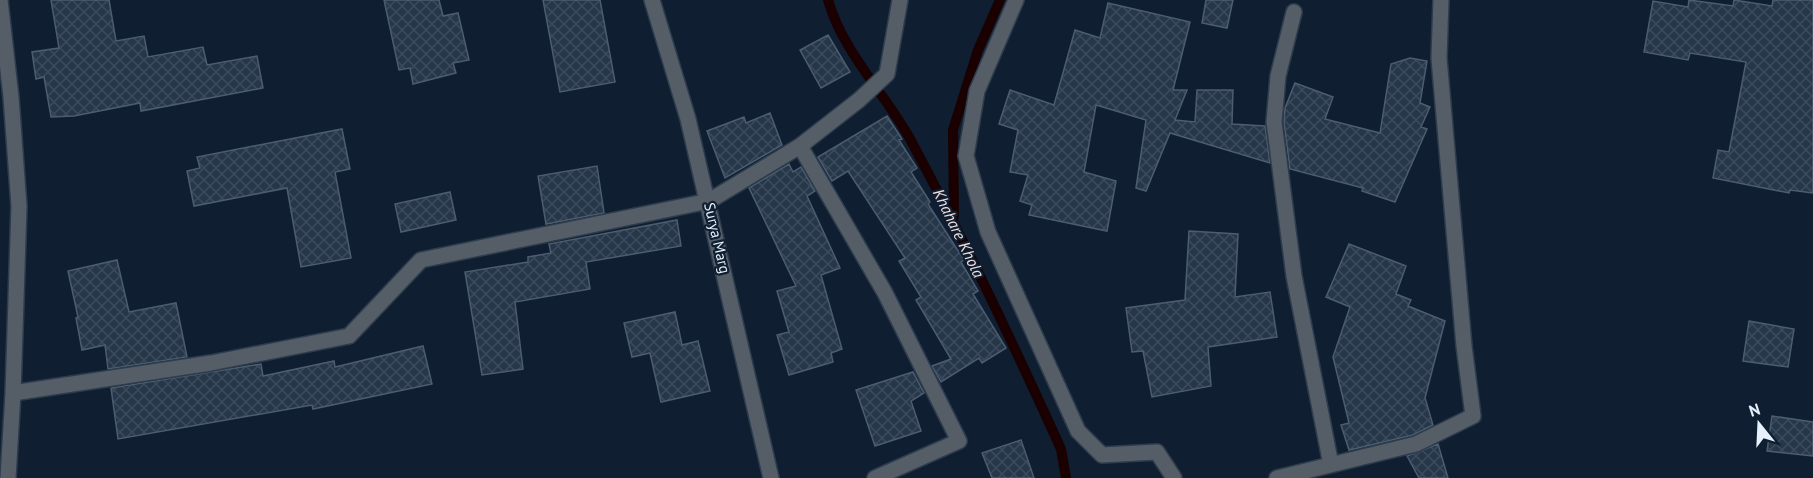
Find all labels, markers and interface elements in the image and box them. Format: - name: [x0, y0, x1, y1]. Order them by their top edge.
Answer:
- water label: Khahare Khola: [929, 185, 989, 281]
- street label: Surya Marg: [700, 201, 735, 275]
- north arrow: [1729, 394, 1789, 454]
- text: N: [1746, 399, 1762, 421]

